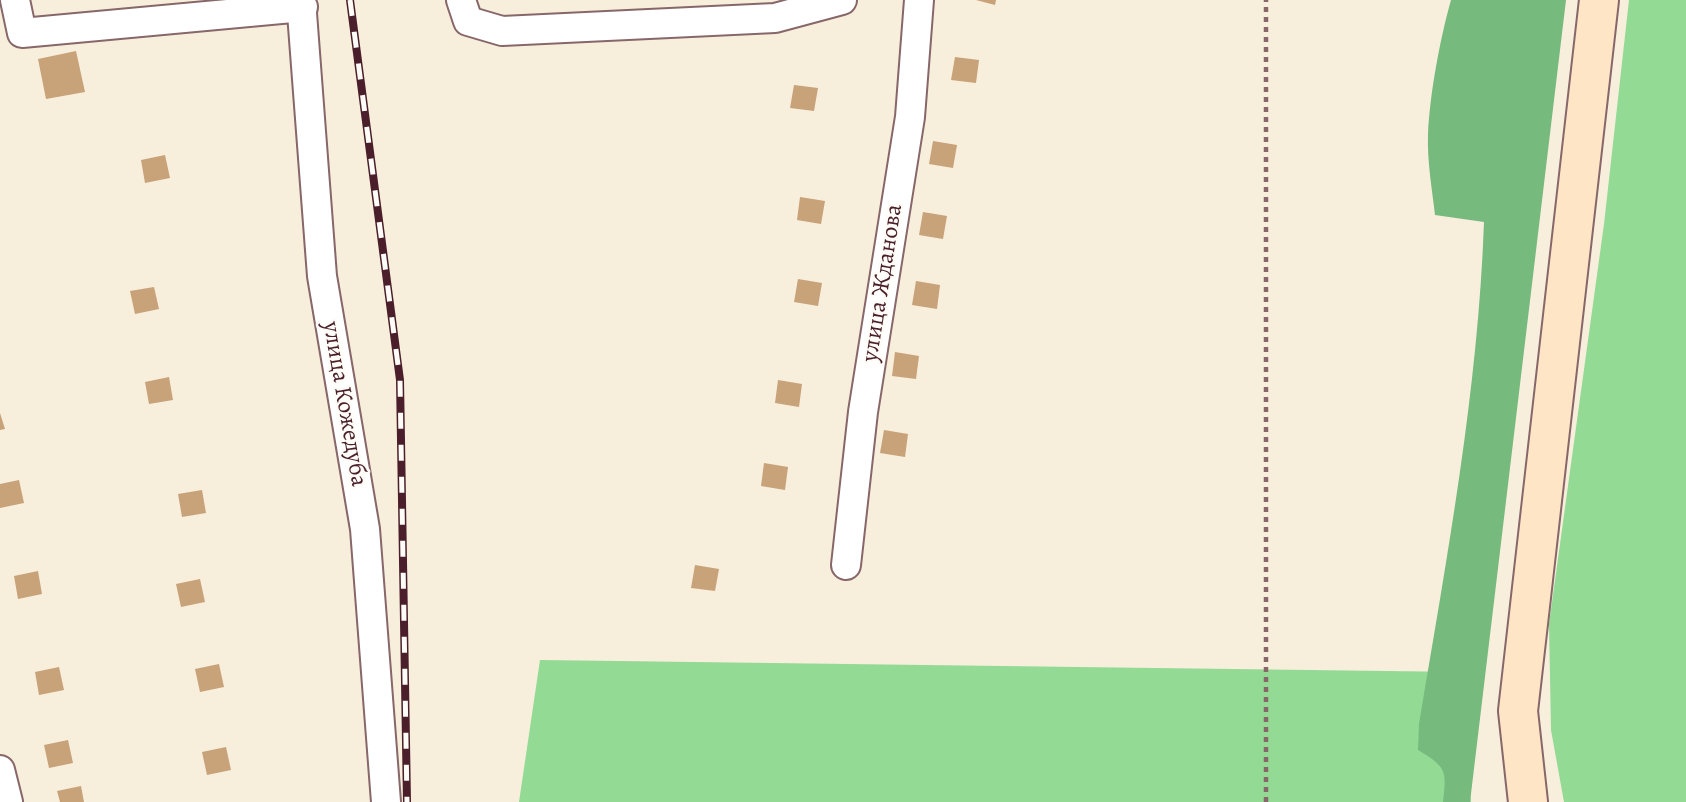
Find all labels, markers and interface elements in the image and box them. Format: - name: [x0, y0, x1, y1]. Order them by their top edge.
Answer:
- street label: улица Жданова: [856, 202, 910, 364]
- street label: улица Кожедуба: [315, 319, 373, 489]

